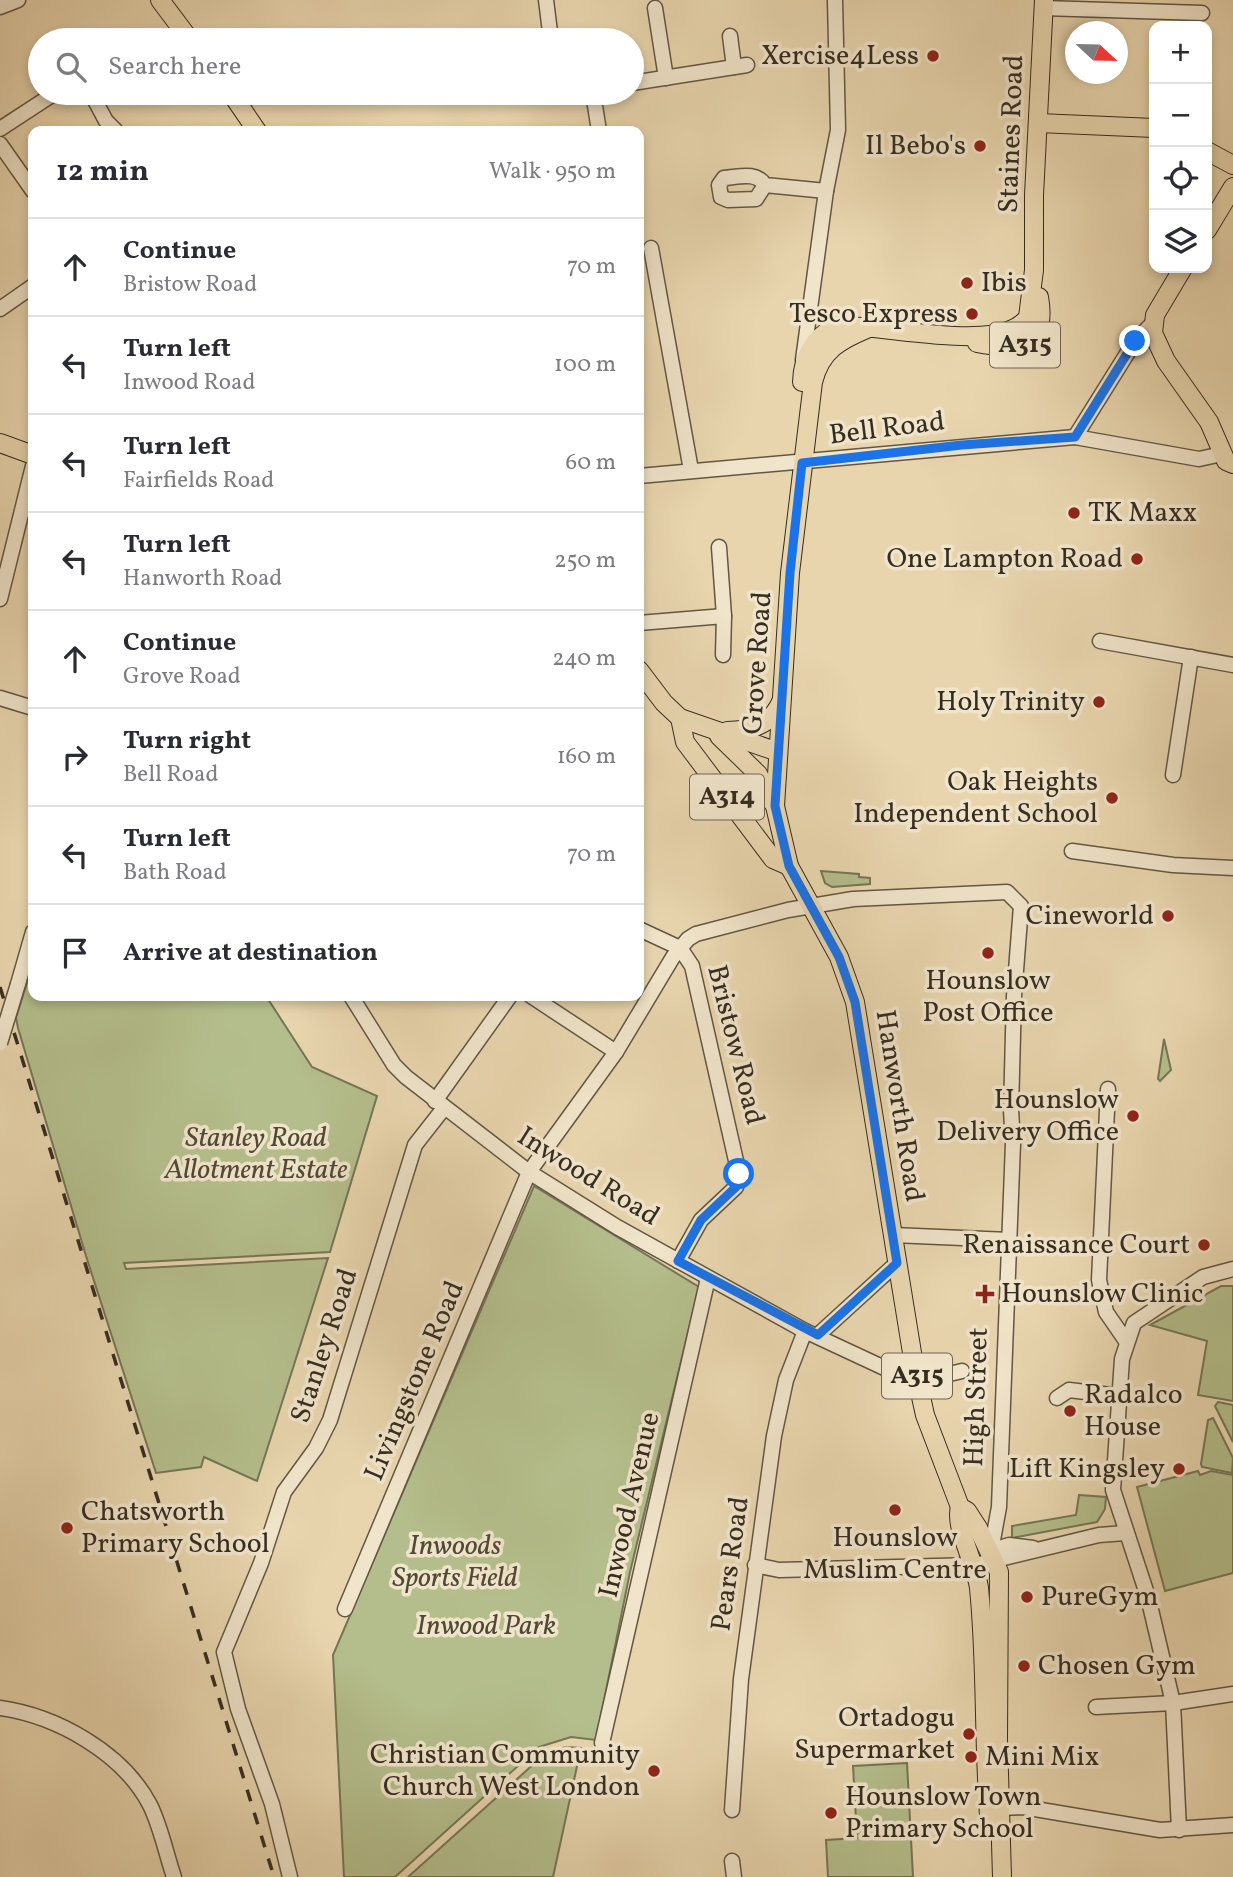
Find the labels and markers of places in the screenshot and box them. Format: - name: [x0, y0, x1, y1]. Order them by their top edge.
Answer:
- place label: Xercise4Less: [761, 37, 919, 76]
- marker: Xercise4Less: [925, 48, 941, 64]
- place label: Il Bebo's: [865, 127, 966, 166]
- marker: Il Bebo's: [972, 138, 988, 154]
- place label: Ibis: [981, 264, 1027, 303]
- marker: Ibis: [959, 275, 975, 291]
- place label: Tesco Express: [789, 295, 958, 334]
- marker: Tesco Express: [964, 306, 980, 322]
- place label: TK Maxx: [1088, 494, 1197, 533]
- marker: TK Maxx: [1066, 505, 1082, 521]
- place label: One Lampton Road: [887, 540, 1123, 579]
- marker: One Lampton Road: [1129, 551, 1145, 567]
- place label: Holy Trinity: [936, 683, 1085, 722]
- marker: Holy Trinity: [1091, 694, 1107, 710]
- place label: Oak Heights Independent School: [853, 763, 1098, 834]
- marker: Oak Heights Independent School: [1104, 790, 1120, 806]
- place label: Cineworld: [1025, 897, 1154, 936]
- marker: Cineworld: [1160, 908, 1176, 924]
- marker: Hounslow Post Office: [980, 945, 996, 961]
- place label: Hounslow Post Office: [923, 962, 1053, 1033]
- place label: Hounslow Delivery Office: [936, 1081, 1119, 1152]
- marker: Hounslow Delivery Office: [1125, 1108, 1141, 1124]
- place label: Renaissance Court: [962, 1226, 1190, 1265]
- marker: Renaissance Court: [1196, 1237, 1212, 1253]
- place label: Hounslow Clinic: [1001, 1275, 1204, 1314]
- marker: Hounslow Clinic: [975, 1284, 995, 1304]
- place label: Radalco House: [1084, 1376, 1183, 1447]
- marker: Radalco House: [1062, 1403, 1078, 1419]
- place label: Lift Kingsley: [1009, 1450, 1165, 1489]
- marker: Lift Kingsley: [1171, 1461, 1187, 1477]
- place label: Chatsworth Primary School: [81, 1493, 270, 1564]
- marker: Hounslow Muslim Centre: [887, 1502, 903, 1518]
- place label: Hounslow Muslim Centre: [803, 1519, 987, 1590]
- marker: Chatsworth Primary School: [59, 1520, 75, 1536]
- place label: PureGym: [1041, 1578, 1158, 1617]
- marker: PureGym: [1019, 1589, 1035, 1605]
- place label: Chosen Gym: [1038, 1647, 1196, 1686]
- marker: Chosen Gym: [1016, 1658, 1032, 1674]
- place label: Ortadogu Supermarket: [794, 1699, 955, 1770]
- marker: Ortadogu Supermarket: [961, 1726, 977, 1742]
- place label: Christian Community Church West London: [370, 1736, 640, 1807]
- place label: Mini Mix: [985, 1738, 1099, 1777]
- marker: Mini Mix: [963, 1749, 979, 1765]
- marker: Christian Community Church West London: [646, 1763, 662, 1779]
- place label: Hounslow Town Primary School: [845, 1778, 1041, 1849]
- marker: Hounslow Town Primary School: [823, 1805, 839, 1821]

